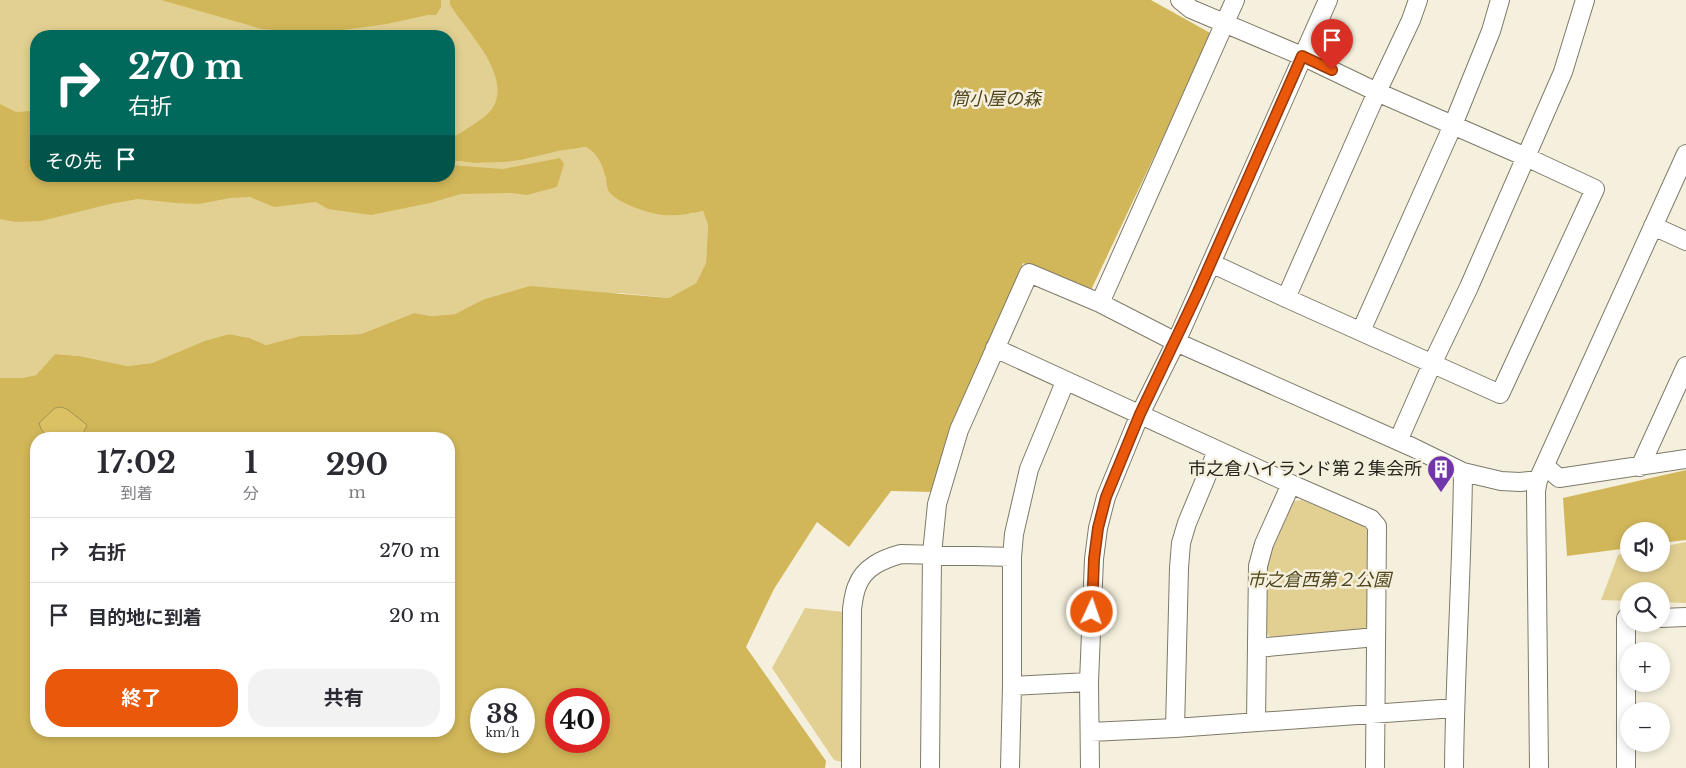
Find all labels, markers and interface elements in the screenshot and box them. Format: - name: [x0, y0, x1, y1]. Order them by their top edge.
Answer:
- pin: [1311, 19, 1353, 70]
- icon: arrive: [1318, 26, 1346, 54]
- text: 270 m: [128, 45, 243, 88]
- icon: right: [45, 50, 110, 115]
- park label: 筒小屋の森: [951, 88, 1043, 110]
- text: 右折: [128, 93, 172, 120]
- icon: arrive: [112, 145, 140, 173]
- text: その先: [45, 150, 102, 173]
- text: 17:02: [97, 444, 176, 481]
- text: 1: [244, 444, 257, 481]
- text: 290: [326, 446, 388, 483]
- building icon: 市之倉ハイランド第２集会所: [1426, 454, 1456, 493]
- place label: 市之倉ハイランド第２集会所: [1188, 458, 1422, 480]
- text: m: [348, 482, 366, 502]
- text: 到着: [120, 483, 152, 503]
- text: 分: [243, 483, 259, 503]
- map controls: [1620, 522, 1670, 752]
- button: sound: [1620, 522, 1670, 572]
- icon: right: [45, 536, 73, 564]
- text: 270 m: [379, 539, 440, 562]
- text: 右折: [88, 541, 126, 564]
- park label: 市之倉西第２公園: [1247, 569, 1394, 591]
- button: search: [1620, 582, 1670, 632]
- position arrow: [1065, 585, 1117, 637]
- icon: arrive: [45, 601, 73, 629]
- text: 20 m: [389, 604, 440, 627]
- text: 目的地に到着: [88, 606, 202, 629]
- button: +: [1620, 642, 1670, 692]
- button: 終了: [45, 669, 238, 727]
- button: 共有: [248, 669, 440, 727]
- speed limit sign: 40: [545, 688, 610, 753]
- text: 38: [487, 699, 518, 730]
- button: −: [1620, 702, 1670, 752]
- text: km/h: [485, 725, 520, 740]

